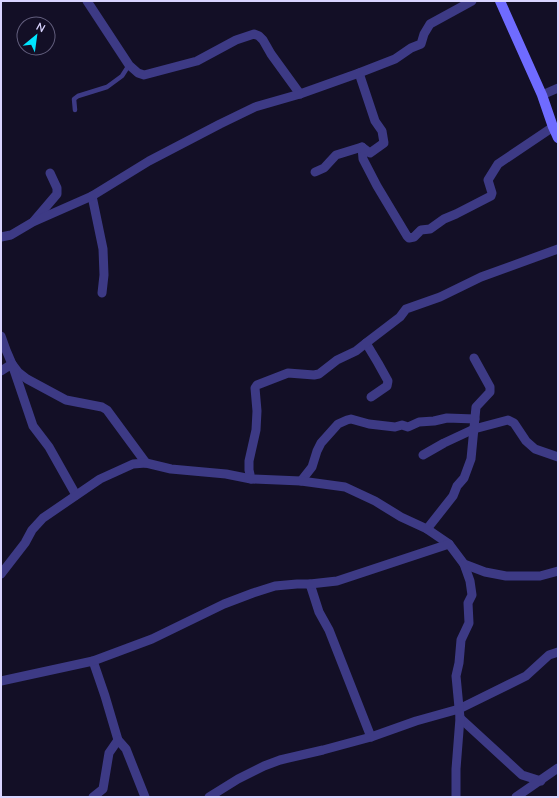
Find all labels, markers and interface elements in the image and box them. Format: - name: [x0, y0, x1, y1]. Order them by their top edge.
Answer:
- north arrow: [16, 16, 56, 56]
- text: N: [34, 19, 48, 35]

